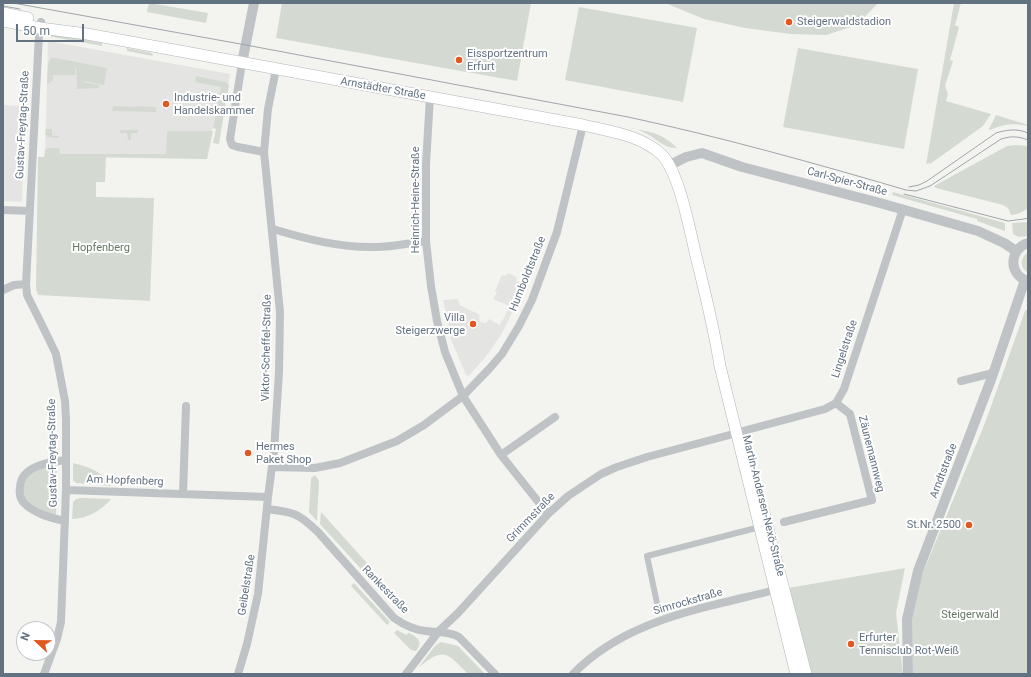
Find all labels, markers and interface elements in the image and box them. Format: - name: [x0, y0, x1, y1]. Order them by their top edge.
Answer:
- place label: Steigerwaldstadion: [797, 15, 891, 29]
- scale bar: [18, 16, 86, 42]
- marker: Steigerwaldstadion: [784, 17, 794, 27]
- text: 50 m: [23, 24, 50, 38]
- place label: Eissportzentrum Erfurt: [467, 47, 548, 73]
- marker: Eissportzentrum Erfurt: [454, 55, 464, 65]
- street label: Gustav-Freytag-Straße: [14, 71, 32, 179]
- street label: Arnstädter Straße: [339, 75, 427, 103]
- place label: Industrie- und Handelskammer: [174, 91, 255, 117]
- marker: Industrie- und Handelskammer: [161, 99, 171, 109]
- street label: Heinrich-Heine-Straße: [409, 147, 423, 253]
- street label: Carl-Spier-Straße: [805, 165, 889, 199]
- street label: Humboldtstraße: [507, 235, 549, 313]
- park label: Hopfenberg: [72, 241, 130, 255]
- street label: Viktor-Scheffel-Straße: [259, 294, 275, 402]
- place label: Villa Steigerzwerge: [395, 311, 465, 337]
- street label: Lingelstraße: [829, 318, 861, 380]
- marker: Villa Steigerzwerge: [468, 319, 478, 329]
- street label: Gustav-Freytag-Straße: [45, 399, 61, 507]
- street label: Zäunemannweg: [855, 414, 887, 494]
- street label: Martin-Andersen-Nexö-Straße: [739, 434, 787, 578]
- place label: Hermes Paket Shop: [256, 440, 312, 466]
- street label: Arndtstraße: [927, 442, 961, 500]
- marker: Hermes Paket Shop: [243, 448, 253, 458]
- street label: Am Hopfenberg: [86, 473, 164, 489]
- street label: Grimmstraße: [504, 490, 558, 546]
- place label: St.Nr. 2500: [907, 518, 961, 532]
- marker: St.Nr. 2500: [964, 520, 974, 530]
- street label: Geibelstraße: [236, 553, 258, 617]
- street label: Rankestraße: [359, 563, 411, 617]
- street label: Simrockstraße: [652, 586, 724, 618]
- park label: Steigerwald: [941, 608, 999, 622]
- north arrow: [16, 621, 56, 661]
- text: N: [18, 631, 33, 643]
- place label: Erfurter Tennisclub Rot-Weiß: [859, 631, 959, 657]
- marker: Erfurter Tennisclub Rot-Weiß: [846, 639, 856, 649]

